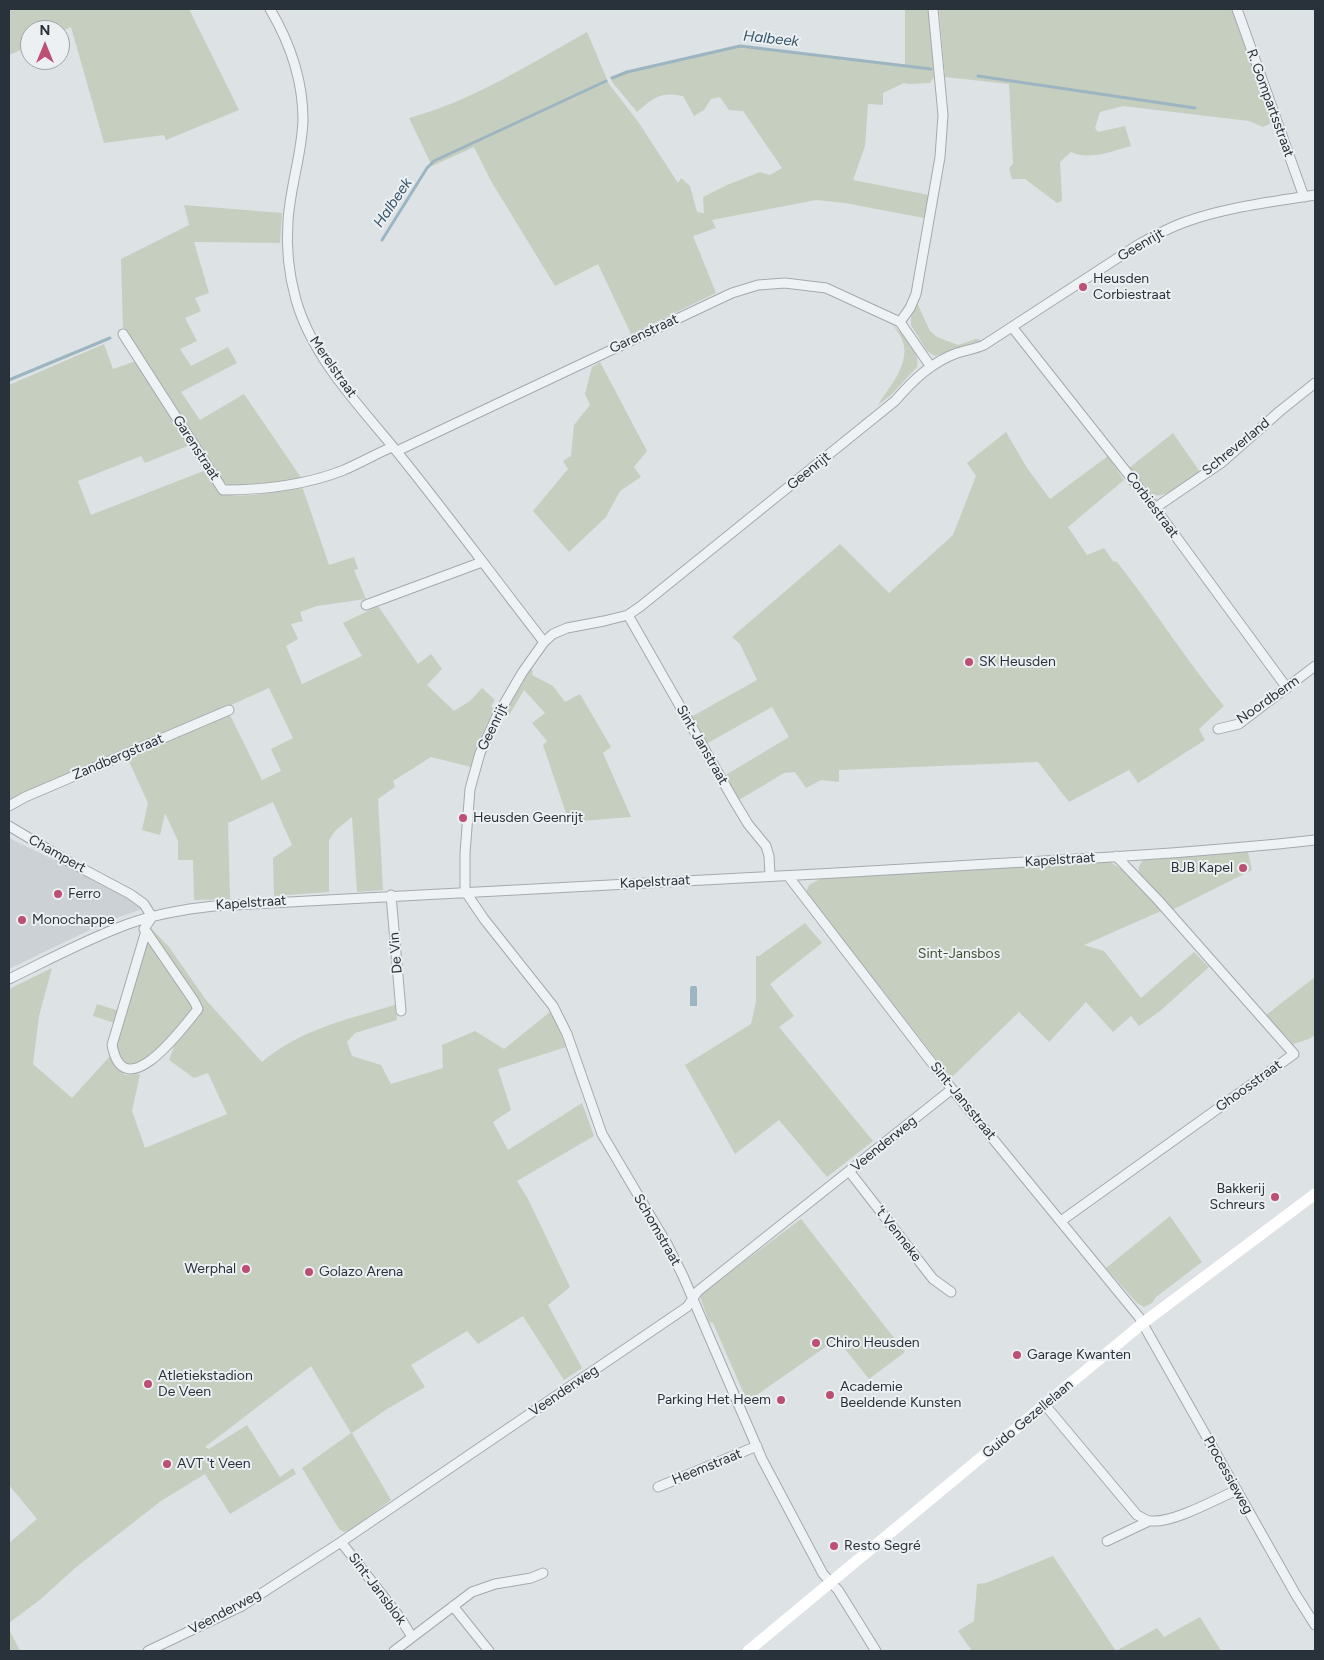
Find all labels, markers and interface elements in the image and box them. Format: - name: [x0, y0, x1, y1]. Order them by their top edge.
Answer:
- north arrow: [20, 20, 70, 70]
- text: N: [40, 22, 50, 39]
- water label: Halbeek: [742, 27, 800, 51]
- street label: R. Gompartsstraat: [1243, 47, 1297, 159]
- water label: Halbeek: [370, 175, 416, 231]
- street label: Geenrijt: [1115, 225, 1167, 265]
- place label: Heusden Corbiestraat: [1093, 271, 1171, 304]
- marker: Heusden Corbiestraat: [1077, 281, 1089, 293]
- street label: Garenstraat: [607, 311, 681, 357]
- street label: Merelstraat: [306, 333, 360, 401]
- street label: Garenstraat: [169, 412, 223, 484]
- street label: Schreverland: [1199, 415, 1273, 479]
- street label: Geenrijt: [784, 448, 834, 494]
- street label: Corbiestraat: [1122, 469, 1182, 541]
- place label: SK Heusden: [979, 654, 1056, 670]
- marker: SK Heusden: [963, 656, 975, 668]
- street label: Noordberm: [1233, 672, 1303, 728]
- street label: Geenrijt: [474, 700, 512, 754]
- street label: Sint-Janstraat: [672, 702, 732, 788]
- street label: Zandbergstraat: [70, 730, 166, 784]
- place label: Heusden Geenrijt: [473, 810, 583, 826]
- marker: Heusden Geenrijt: [457, 812, 469, 824]
- street label: Champert: [25, 831, 89, 877]
- street label: Kapelstraat: [1024, 849, 1096, 871]
- place label: BJB Kapel: [1171, 860, 1233, 876]
- marker: BJB Kapel: [1237, 862, 1249, 874]
- street label: Kapelstraat: [619, 872, 691, 892]
- place label: Ferro: [68, 886, 101, 902]
- marker: Ferro: [52, 888, 64, 900]
- street label: Kapelstraat: [215, 892, 287, 914]
- place label: Monochappe: [32, 912, 115, 928]
- marker: Monochappe: [16, 914, 28, 926]
- street label: De Vin: [386, 932, 406, 974]
- park label: Sint-Jansbos: [918, 946, 1000, 962]
- street label: Ghoosstraat: [1213, 1056, 1285, 1116]
- street label: Sint-Jansstraat: [926, 1059, 1000, 1143]
- street label: Veenderweg: [848, 1112, 920, 1176]
- place label: Bakkerij Schreurs: [1210, 1181, 1265, 1214]
- street label: Schomstraat: [630, 1191, 684, 1269]
- marker: Bakkerij Schreurs: [1269, 1191, 1281, 1203]
- street label: 't Venneke: [871, 1203, 925, 1265]
- place label: Werphal: [184, 1261, 236, 1277]
- marker: Werphal: [240, 1263, 252, 1275]
- place label: Golazo Arena: [319, 1264, 403, 1280]
- marker: Golazo Arena: [303, 1266, 315, 1278]
- place label: Chiro Heusden: [826, 1335, 920, 1351]
- marker: Chiro Heusden: [810, 1337, 822, 1349]
- place label: Garage Kwanten: [1027, 1347, 1131, 1363]
- marker: Garage Kwanten: [1011, 1349, 1023, 1361]
- street label: Veenderweg: [526, 1362, 602, 1420]
- place label: Atletiekstadion De Veen: [158, 1368, 253, 1400]
- street label: Guido Gezellelaan: [979, 1376, 1077, 1462]
- marker: Atletiekstadion De Veen: [142, 1378, 154, 1390]
- place label: Academie Beeldende Kunsten: [840, 1379, 961, 1411]
- marker: Academie Beeldende Kunsten: [824, 1389, 836, 1401]
- place label: Parking Het Heem: [657, 1392, 771, 1408]
- marker: Parking Het Heem: [775, 1394, 787, 1406]
- street label: Processieweg: [1200, 1433, 1256, 1517]
- street label: Heemstraat: [670, 1445, 744, 1489]
- place label: AVT 't Veen: [177, 1456, 251, 1472]
- marker: AVT 't Veen: [161, 1458, 173, 1470]
- place label: Resto Segré: [844, 1538, 921, 1554]
- marker: Resto Segré: [828, 1540, 840, 1552]
- street label: Sint-Jansblok: [345, 1550, 409, 1628]
- street label: Veenderweg: [186, 1586, 264, 1638]

